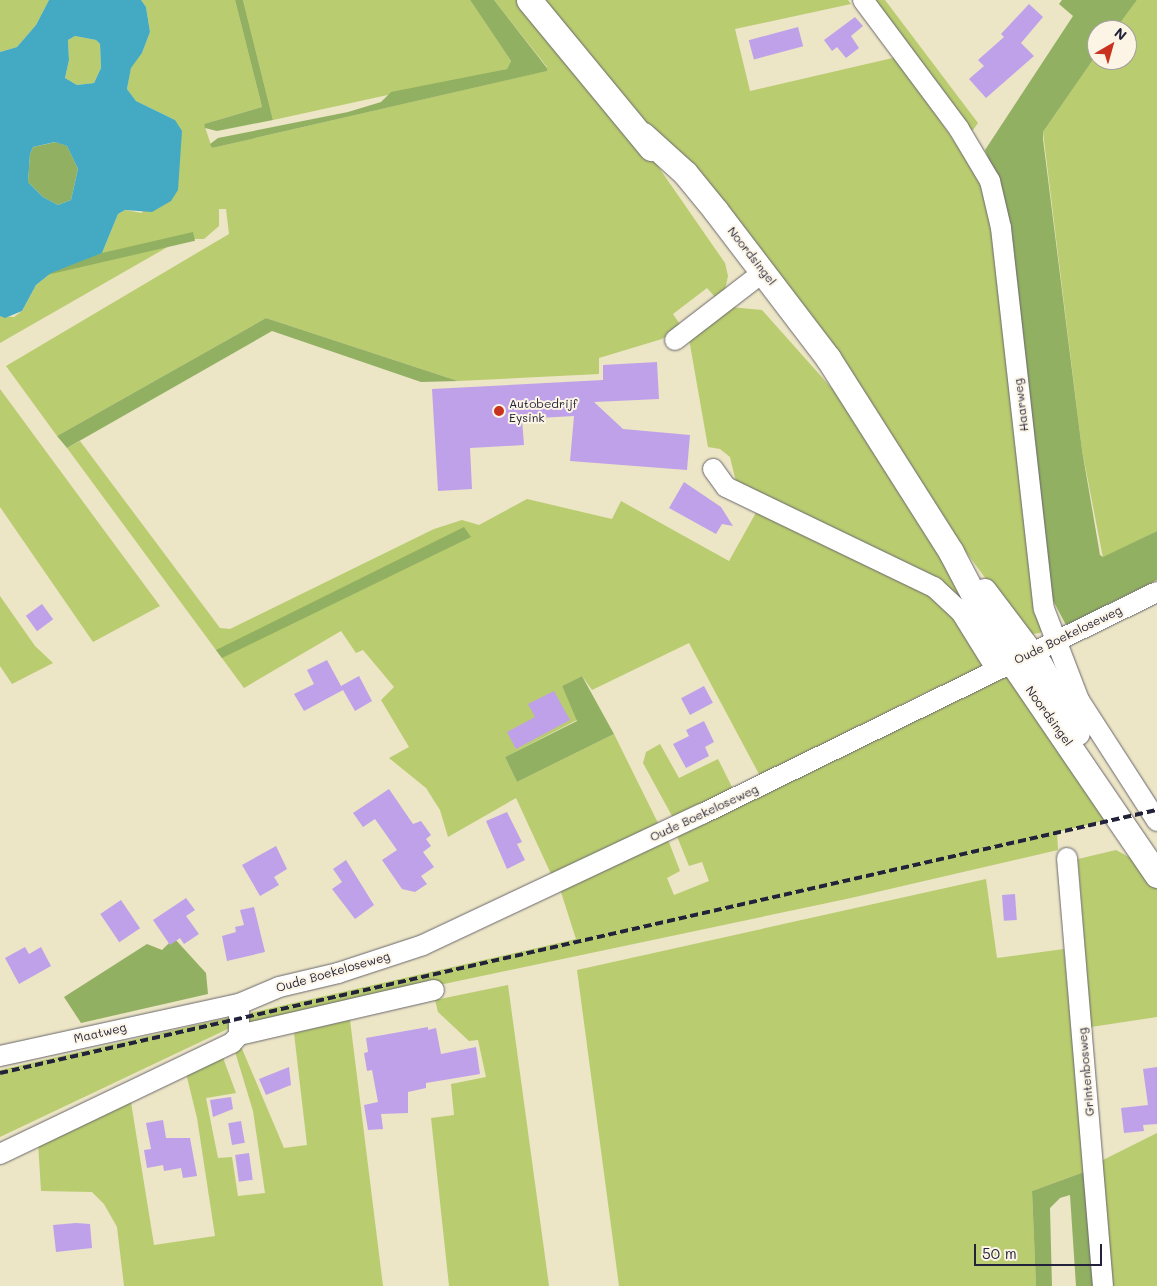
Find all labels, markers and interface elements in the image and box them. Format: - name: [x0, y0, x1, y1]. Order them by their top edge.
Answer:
- north arrow: [1087, 20, 1137, 70]
- text: N: [1111, 23, 1131, 44]
- street label: Noordsingel: [725, 224, 779, 288]
- street label: Haarweg: [1011, 378, 1031, 432]
- place label: Autobedrijf Eysink: [509, 397, 577, 425]
- marker: Autobedrijf Eysink: [493, 405, 505, 417]
- street label: Oude Boekeloseweg: [1012, 603, 1124, 667]
- street label: Noordsingel: [1023, 683, 1075, 749]
- street label: Oude Boekeloseweg: [648, 782, 760, 844]
- street label: Oude Boekeloseweg: [274, 949, 392, 995]
- street label: Maatweg: [72, 1020, 128, 1046]
- street label: Grintenbosweg: [1075, 1027, 1097, 1117]
- scale bar: [977, 1234, 1104, 1266]
- text: 50 m: [982, 1243, 1017, 1263]

